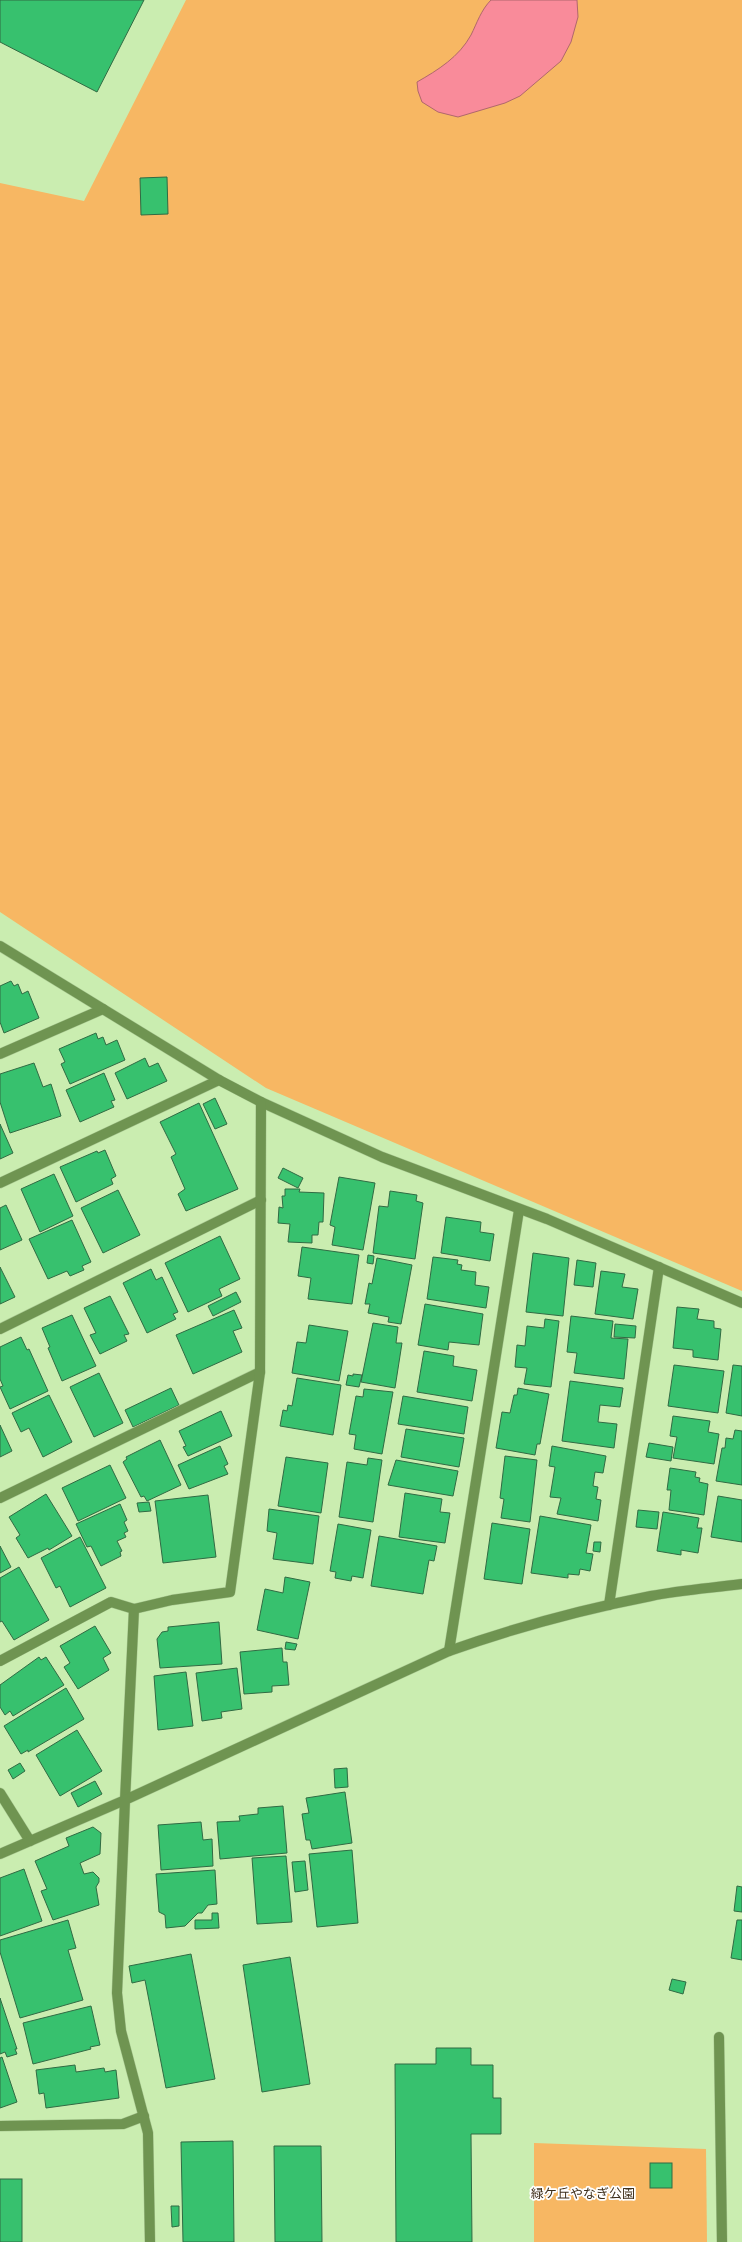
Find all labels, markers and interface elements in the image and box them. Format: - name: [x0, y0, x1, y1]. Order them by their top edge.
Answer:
- park label: 緑ケ丘やなぎ公園: [531, 2184, 635, 2202]

